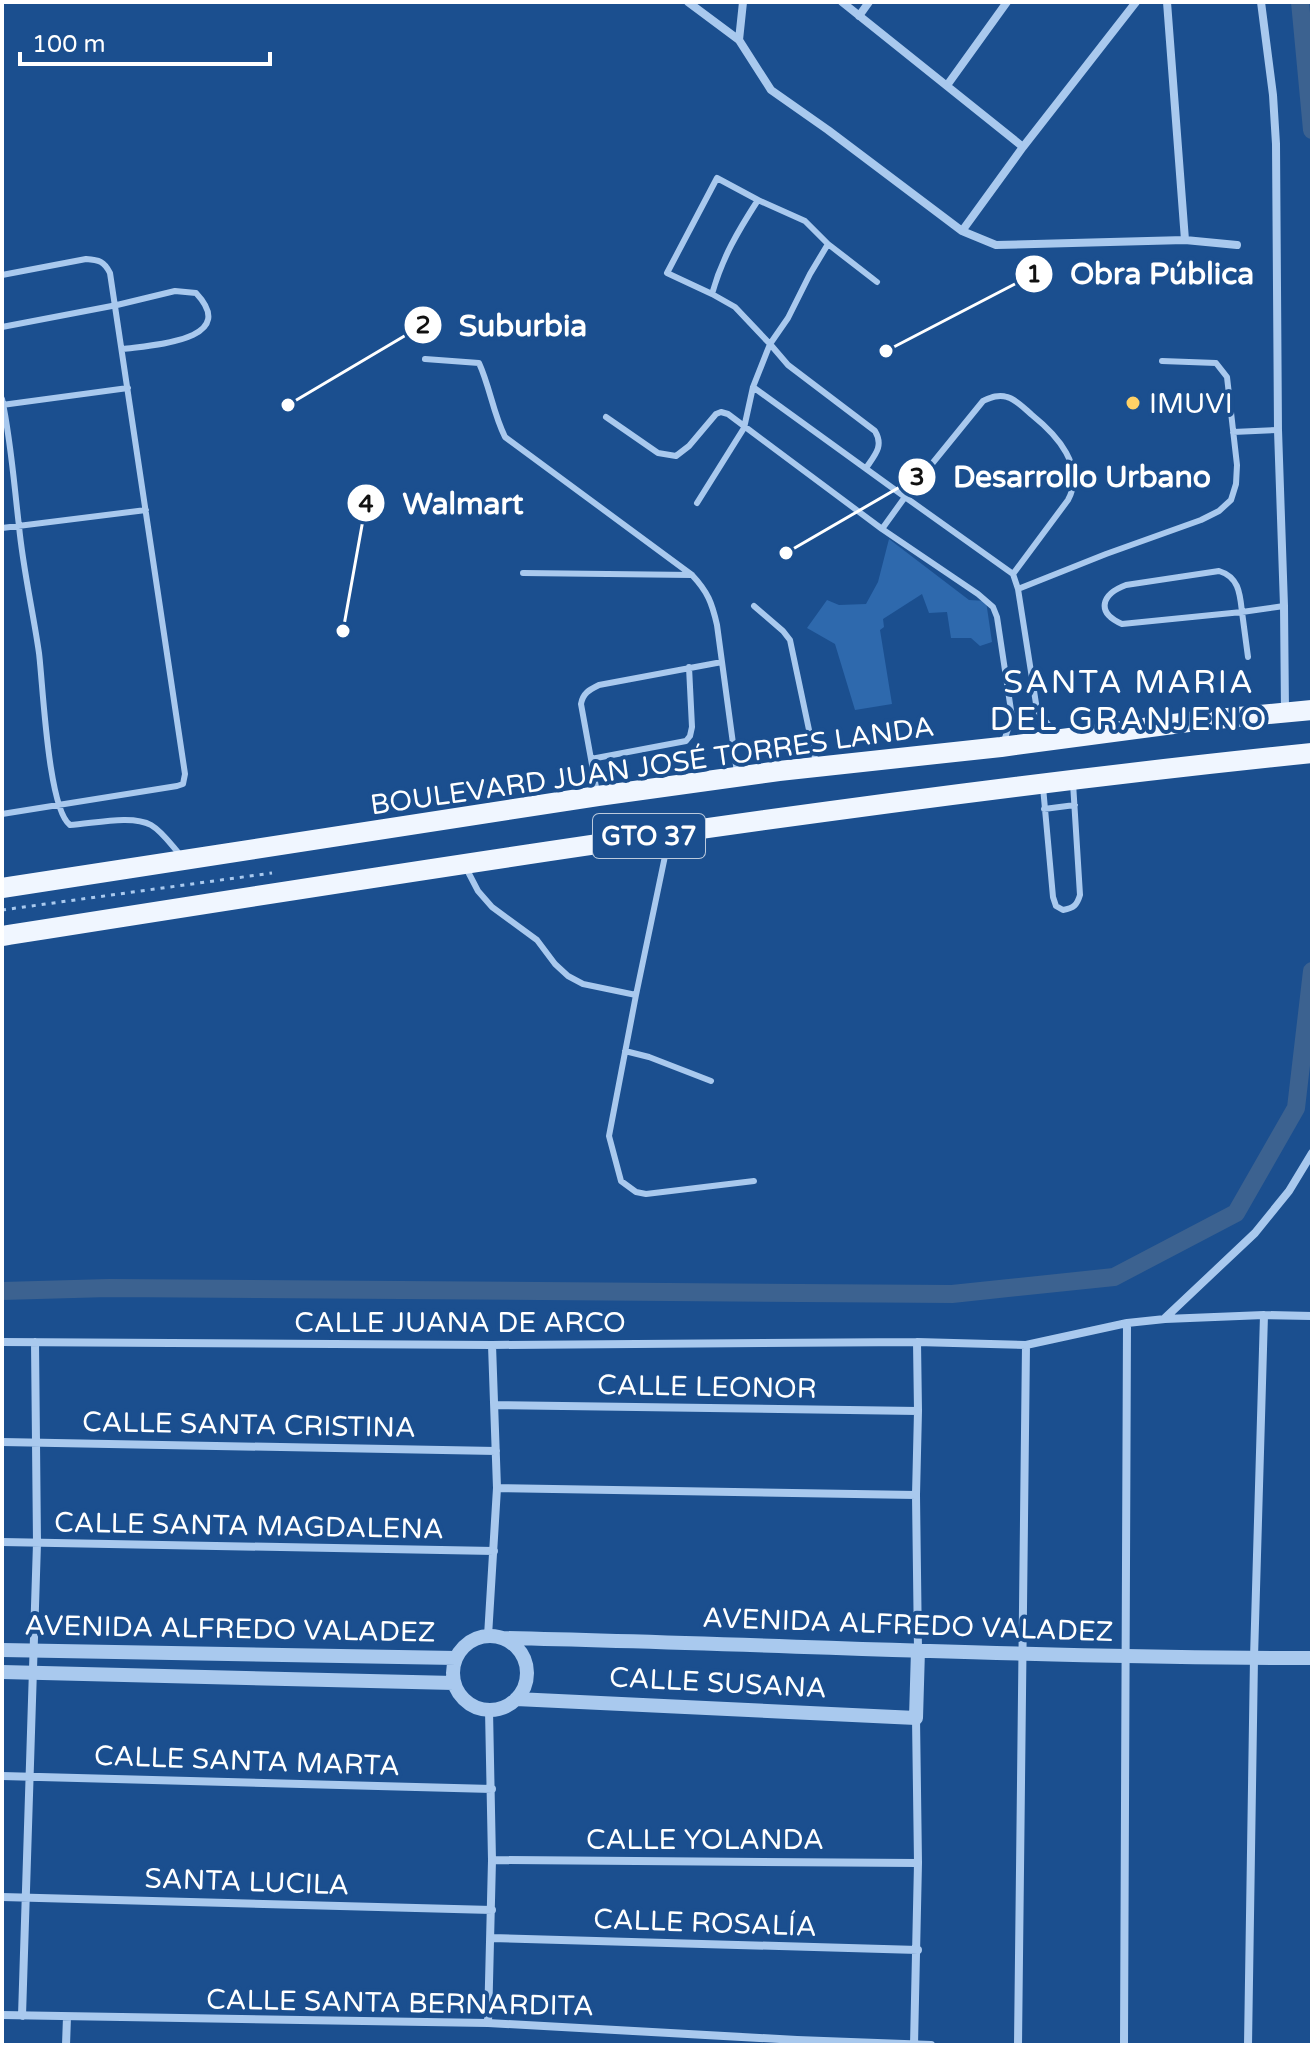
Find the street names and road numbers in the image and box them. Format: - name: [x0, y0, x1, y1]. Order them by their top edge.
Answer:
- street label: BOULEVARD JUAN JOSÉ TORRES LANDA: [368, 710, 936, 822]
- road number: GTO 37: [593, 814, 705, 858]
- street label: CALLE JUANA DE ARCO: [294, 1306, 626, 1340]
- street label: CALLE LEONOR: [597, 1368, 817, 1406]
- street label: CALLE SANTA CRISTINA: [82, 1405, 416, 1445]
- street label: CALLE SANTA MAGDALENA: [54, 1506, 444, 1546]
- street label: AVENIDA ALFREDO VALADEZ: [702, 1601, 1114, 1649]
- street label: AVENIDA ALFREDO VALADEZ: [24, 1608, 436, 1650]
- street label: CALLE SUSANA: [608, 1660, 828, 1706]
- street label: CALLE SANTA MARTA: [93, 1739, 400, 1783]
- street label: CALLE YOLANDA: [586, 1823, 824, 1857]
- street label: SANTA LUCILA: [144, 1861, 350, 1903]
- street label: CALLE ROSALÍA: [593, 1902, 817, 1944]
- street label: CALLE SANTA BERNARDITA: [206, 1983, 594, 2023]

